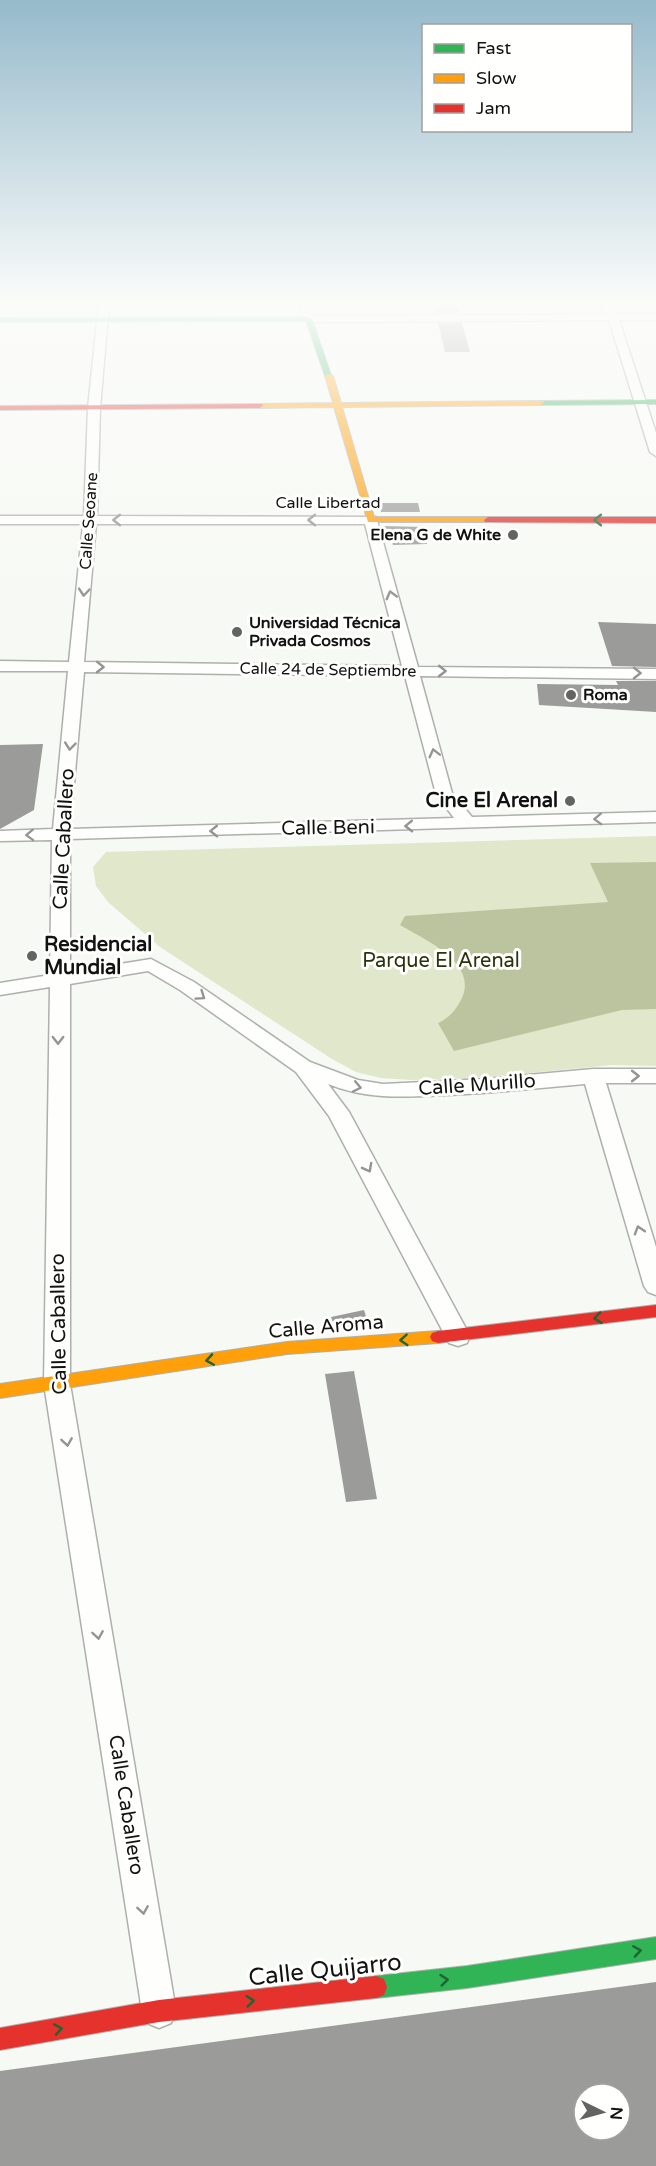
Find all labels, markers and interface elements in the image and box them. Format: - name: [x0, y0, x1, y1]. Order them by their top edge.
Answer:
- legend: [422, 24, 632, 132]
- text: Fast: [476, 37, 511, 59]
- text: Slow: [476, 67, 517, 89]
- text: Jam: [476, 97, 511, 119]
- street label: Calle Seoane: [76, 472, 102, 570]
- street label: Calle Libertad: [276, 493, 380, 513]
- one-way arrow: [113, 514, 122, 526]
- one-way arrow: [308, 514, 317, 526]
- one-way arrow: [593, 514, 602, 526]
- place label: Elena G de White: [370, 525, 501, 545]
- marker: Elena G de White: [506, 528, 520, 542]
- one-way arrow: [78, 587, 91, 596]
- one-way arrow: [386, 590, 399, 600]
- place label: Universidad Técnica Privada Cosmos: [249, 613, 401, 651]
- marker: Universidad Técnica Privada Cosmos: [230, 625, 244, 639]
- street label: Calle 24 de Septiembre: [239, 658, 417, 682]
- one-way arrow: [96, 661, 105, 673]
- one-way arrow: [438, 665, 447, 678]
- one-way arrow: [633, 667, 642, 680]
- place label: Roma: [583, 685, 628, 705]
- marker: Roma: [564, 688, 578, 702]
- one-way arrow: [64, 741, 77, 751]
- one-way arrow: [428, 748, 441, 758]
- street label: Calle Caballero: [48, 768, 80, 910]
- place label: Cine El Arenal: [426, 789, 558, 813]
- marker: Cine El Arenal: [563, 794, 577, 808]
- one-way arrow: [593, 813, 602, 825]
- street label: Calle Beni: [281, 815, 375, 841]
- one-way arrow: [404, 820, 413, 832]
- one-way arrow: [209, 825, 218, 837]
- one-way arrow: [26, 829, 35, 842]
- place label: Residencial Mundial: [44, 933, 152, 980]
- marker: Residencial Mundial: [25, 949, 39, 963]
- park label: Parque El Arenal: [362, 949, 520, 973]
- one-way arrow: [194, 989, 205, 1000]
- one-way arrow: [52, 1035, 64, 1044]
- street label: Calle Murillo: [417, 1069, 537, 1101]
- one-way arrow: [631, 1070, 640, 1082]
- one-way arrow: [352, 1080, 362, 1093]
- one-way arrow: [361, 1162, 372, 1173]
- one-way arrow: [634, 1225, 646, 1236]
- street label: Calle Caballero: [46, 1253, 72, 1395]
- street label: Calle Aroma: [267, 1310, 385, 1344]
- one-way arrow: [593, 1311, 603, 1324]
- one-way arrow: [400, 1333, 409, 1346]
- one-way arrow: [206, 1354, 215, 1366]
- one-way arrow: [60, 1437, 73, 1447]
- one-way arrow: [91, 1629, 104, 1639]
- street label: Calle Caballero: [103, 1733, 149, 1877]
- one-way arrow: [136, 1905, 149, 1915]
- one-way arrow: [632, 1945, 642, 1958]
- street label: Calle Quijarro: [247, 1948, 403, 1992]
- one-way arrow: [440, 1974, 449, 1987]
- one-way arrow: [246, 1995, 255, 2008]
- one-way arrow: [52, 2023, 62, 2036]
- north arrow: [572, 2082, 632, 2142]
- text: N: [605, 2106, 626, 2120]

